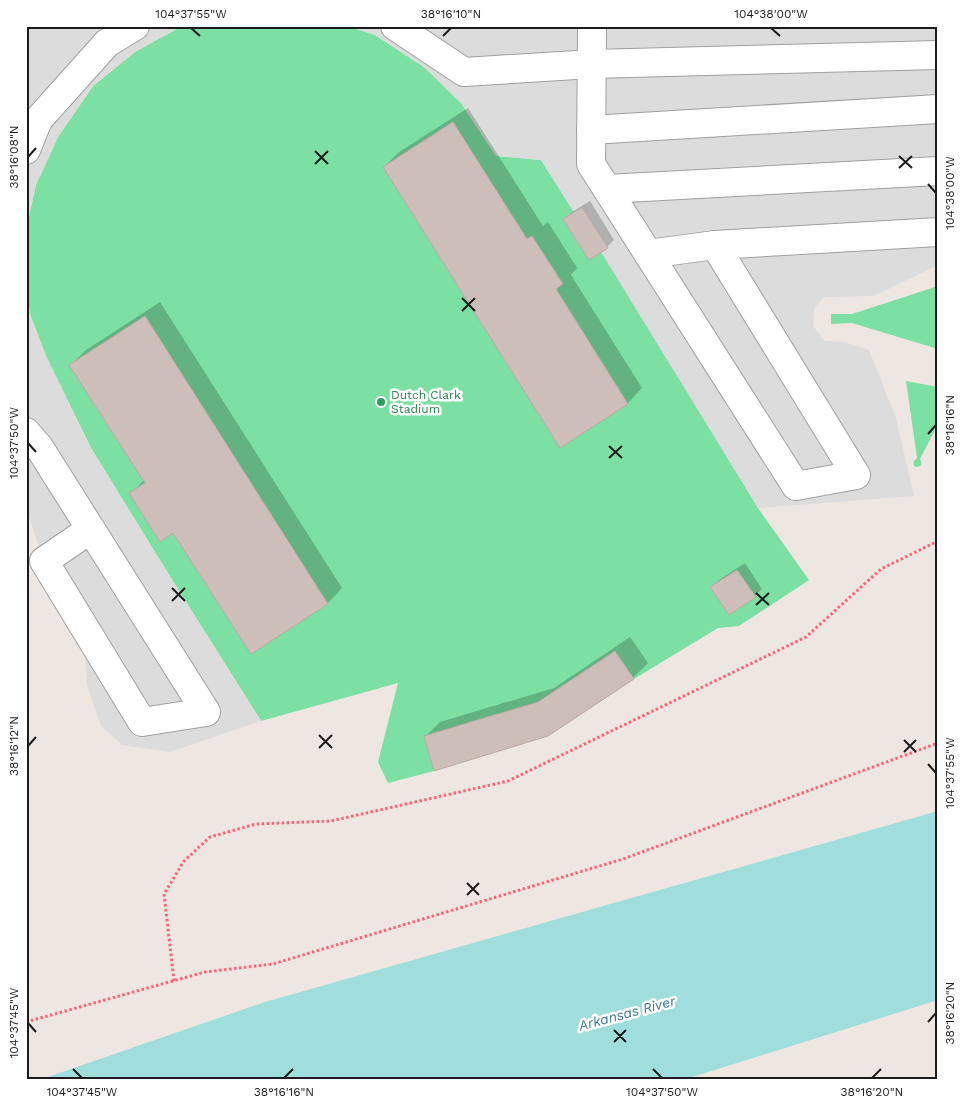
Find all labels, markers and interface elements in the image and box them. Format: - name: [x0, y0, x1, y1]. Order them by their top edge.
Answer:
- text: 104°37'55"W: [155, 7, 227, 21]
- text: 38°16'10"N: [421, 7, 481, 21]
- text: 104°38'00"W: [734, 7, 808, 21]
- text: 38°16'08"N: [7, 125, 21, 189]
- text: 104°38'00"W: [943, 156, 957, 230]
- place label: Dutch Clark Stadium: [391, 388, 461, 416]
- text: 38°16'16"N: [943, 395, 957, 455]
- marker: Dutch Clark Stadium: [375, 396, 387, 408]
- text: 104°37'50"W: [7, 407, 21, 479]
- text: 38°16'12"N: [7, 716, 21, 776]
- text: 104°37'55"W: [943, 737, 957, 809]
- text: 38°16'20"N: [943, 982, 957, 1044]
- text: 104°37'45"W: [7, 987, 21, 1058]
- water label: Arkansas River: [576, 992, 678, 1034]
- text: 104°37'45"W: [47, 1085, 118, 1099]
- text: 38°16'16"N: [254, 1085, 314, 1099]
- text: 104°37'50"W: [626, 1085, 698, 1099]
- text: 38°16'20"N: [841, 1085, 903, 1099]

